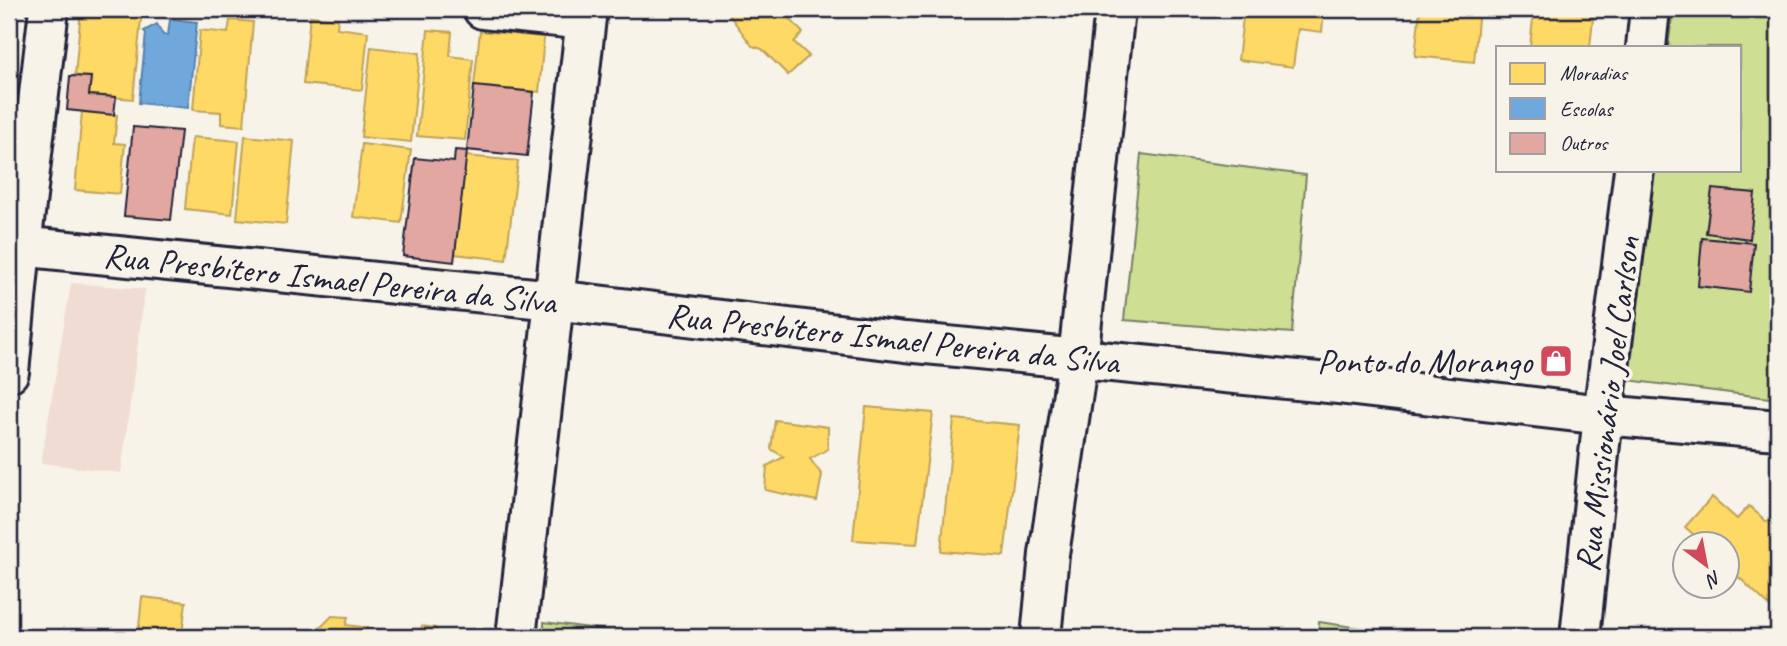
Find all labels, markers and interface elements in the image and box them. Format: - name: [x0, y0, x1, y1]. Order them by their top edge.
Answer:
- legend: [1496, 46, 1742, 172]
- text: Moradias: [1560, 60, 1629, 86]
- text: Escolas: [1560, 96, 1614, 122]
- text: Outros: [1560, 130, 1609, 156]
- street label: Rua Presbítero Ismael Pereira da Silva: [102, 232, 560, 325]
- street label: Rua Missionário Joel Carlson: [1565, 234, 1650, 574]
- street label: Rua Presbítero Ismael Pereira da Silva: [665, 292, 1123, 385]
- place label: Ponto do Morango: [1317, 339, 1534, 384]
- shop icon: Ponto do Morango: [1537, 342, 1575, 380]
- north arrow: [1672, 530, 1742, 600]
- text: N: [1700, 565, 1726, 594]

